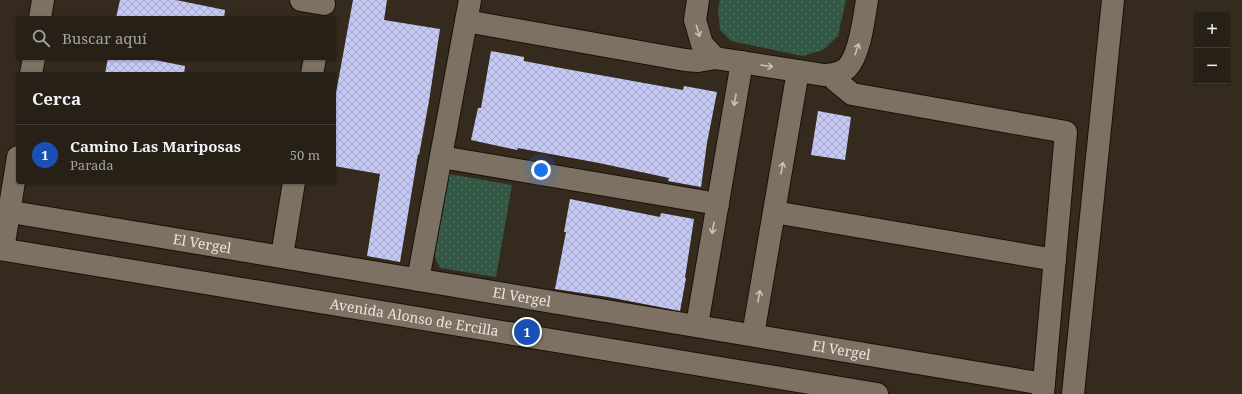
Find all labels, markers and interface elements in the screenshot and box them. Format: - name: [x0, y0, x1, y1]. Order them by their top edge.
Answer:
- map controls: [1194, 12, 1230, 84]
- button: +: [1194, 12, 1230, 48]
- search box: [16, 16, 336, 60]
- one-way arrow: [695, 25, 702, 38]
- icon: search: [30, 27, 52, 49]
- text: Buscar aquí: [62, 28, 147, 48]
- one-way arrow: [854, 42, 861, 55]
- button: −: [1194, 48, 1230, 84]
- one-way arrow: [760, 62, 773, 70]
- text: Cerca: [32, 87, 81, 110]
- one-way arrow: [731, 93, 739, 106]
- text: Camino Las Mariposas: [70, 136, 241, 156]
- text: 1: [41, 146, 49, 164]
- text: 50 m: [290, 146, 320, 164]
- text: Parada: [70, 156, 114, 174]
- your location: [531, 160, 551, 180]
- one-way arrow: [778, 162, 786, 175]
- one-way arrow: [709, 221, 717, 234]
- street label: El Vergel: [172, 229, 234, 258]
- street label: El Vergel: [491, 282, 553, 311]
- one-way arrow: [756, 290, 764, 303]
- street label: Avenida Alonso de Ercilla: [329, 294, 500, 340]
- pin: 1: [514, 317, 540, 347]
- street label: El Vergel: [811, 336, 873, 364]

